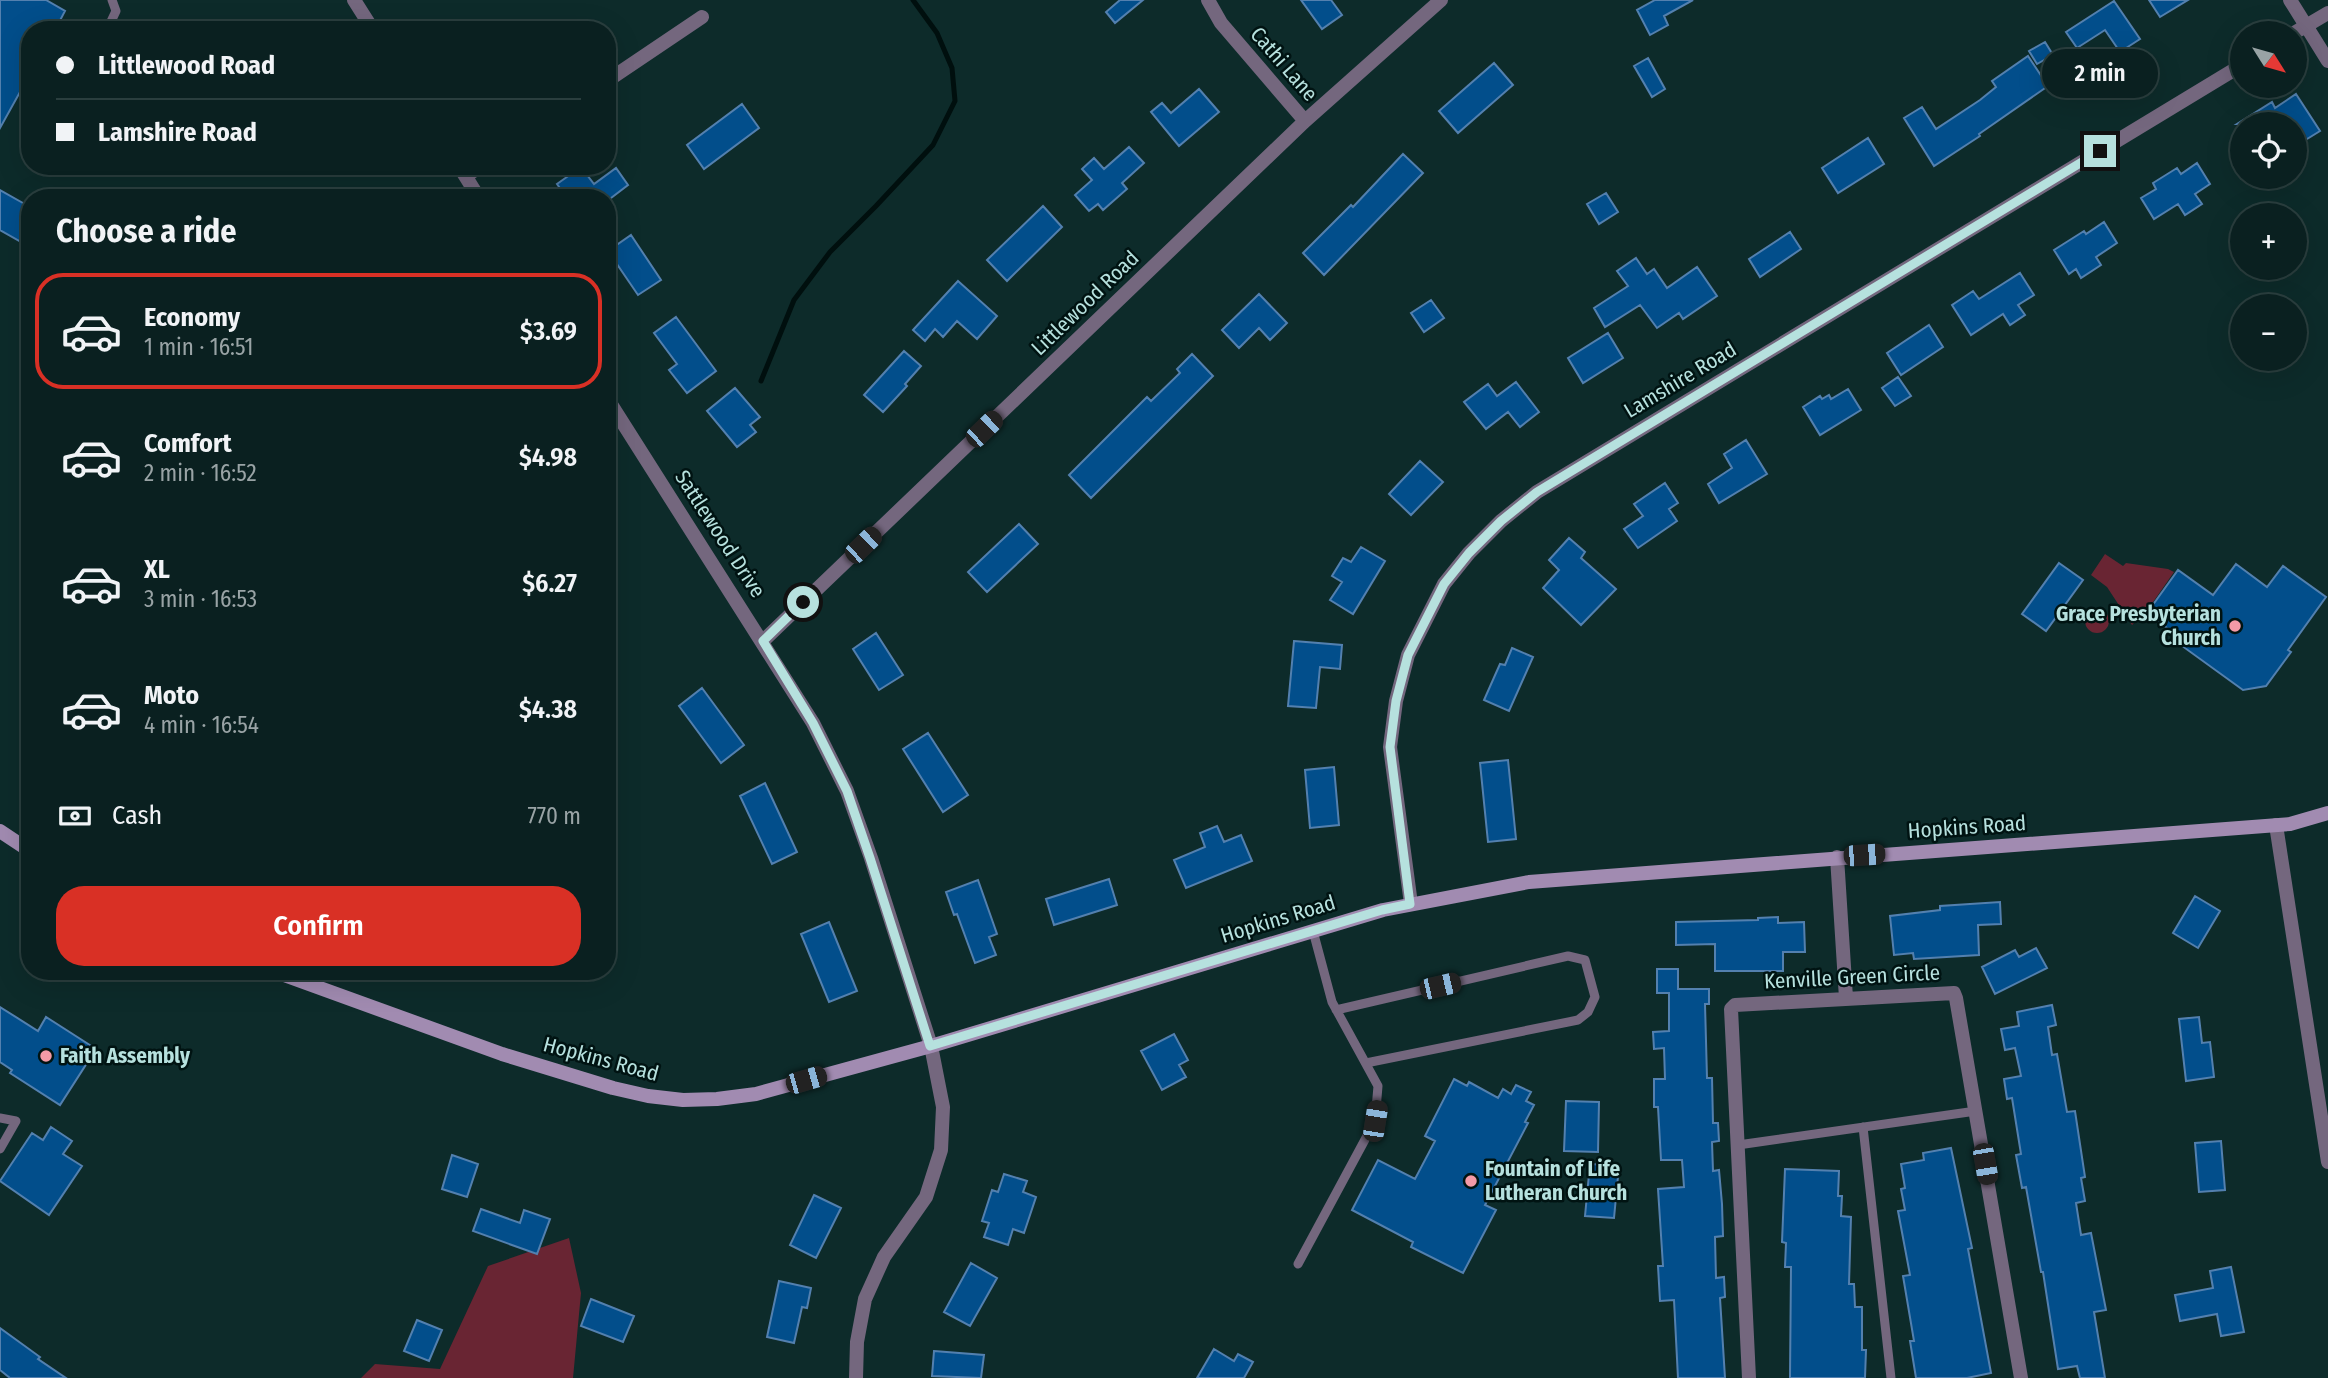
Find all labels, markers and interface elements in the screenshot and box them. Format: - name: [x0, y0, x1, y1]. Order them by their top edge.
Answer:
- north arrow: [2230, 21, 2306, 98]
- map controls: [2230, 21, 2307, 371]
- street label: Cathi Lane: [1245, 22, 1323, 106]
- text: Littlewood Road: [98, 50, 275, 81]
- callout: 2 min: [2042, 50, 2158, 99]
- text: 2 min: [2074, 59, 2126, 87]
- button: locate: [2230, 112, 2307, 189]
- text: Lamshire Road: [98, 117, 257, 148]
- route end: [2084, 135, 2116, 167]
- button: +: [2230, 203, 2307, 280]
- text: Choose a ride: [56, 212, 237, 250]
- street label: Littlewood Road: [1026, 245, 1144, 361]
- button: −: [2230, 294, 2307, 371]
- icon: car: [60, 300, 123, 363]
- text: Economy: [144, 302, 240, 333]
- text: $3.69: [520, 316, 577, 347]
- text: 1 min · 16:51: [144, 333, 253, 361]
- street label: Lamshire Road: [1619, 336, 1741, 424]
- car: [962, 407, 1007, 451]
- icon: car: [60, 426, 123, 489]
- text: Comfort: [144, 428, 232, 459]
- text: $4.98: [519, 442, 577, 473]
- text: 2 min · 16:52: [144, 459, 257, 487]
- street label: Sattlewood Drive: [669, 465, 771, 603]
- car: [841, 523, 886, 567]
- icon: car: [60, 552, 123, 615]
- text: XL: [144, 554, 170, 585]
- text: $6.27: [522, 568, 577, 599]
- text: 3 min · 16:53: [144, 585, 257, 613]
- route start: [787, 586, 819, 618]
- place label: Grace Presbyterian Church: [2056, 601, 2221, 651]
- marker: Grace Presbyterian Church: [2227, 618, 2243, 634]
- icon: car: [60, 678, 123, 741]
- text: Moto: [144, 680, 199, 711]
- text: $4.38: [519, 694, 577, 725]
- text: 4 min · 16:54: [144, 711, 259, 739]
- icon: cash: [56, 797, 94, 835]
- text: Cash: [112, 800, 162, 831]
- text: 770 m: [527, 802, 581, 830]
- street label: Hopkins Road: [1907, 810, 2027, 844]
- car: [1843, 843, 1886, 867]
- button: Confirm: [56, 886, 581, 966]
- street label: Hopkins Road: [1218, 889, 1338, 949]
- street label: Kenville Green Circle: [1763, 959, 1941, 995]
- car: [1418, 971, 1463, 1001]
- street label: Hopkins Road: [540, 1031, 662, 1087]
- place label: Faith Assembly: [60, 1043, 191, 1069]
- marker: Faith Assembly: [38, 1048, 54, 1064]
- car: [783, 1064, 830, 1096]
- car: [1362, 1099, 1389, 1143]
- car: [1972, 1141, 1999, 1187]
- place label: Fountain of Life Lutheran Church: [1485, 1156, 1627, 1206]
- marker: Fountain of Life Lutheran Church: [1463, 1173, 1479, 1189]

